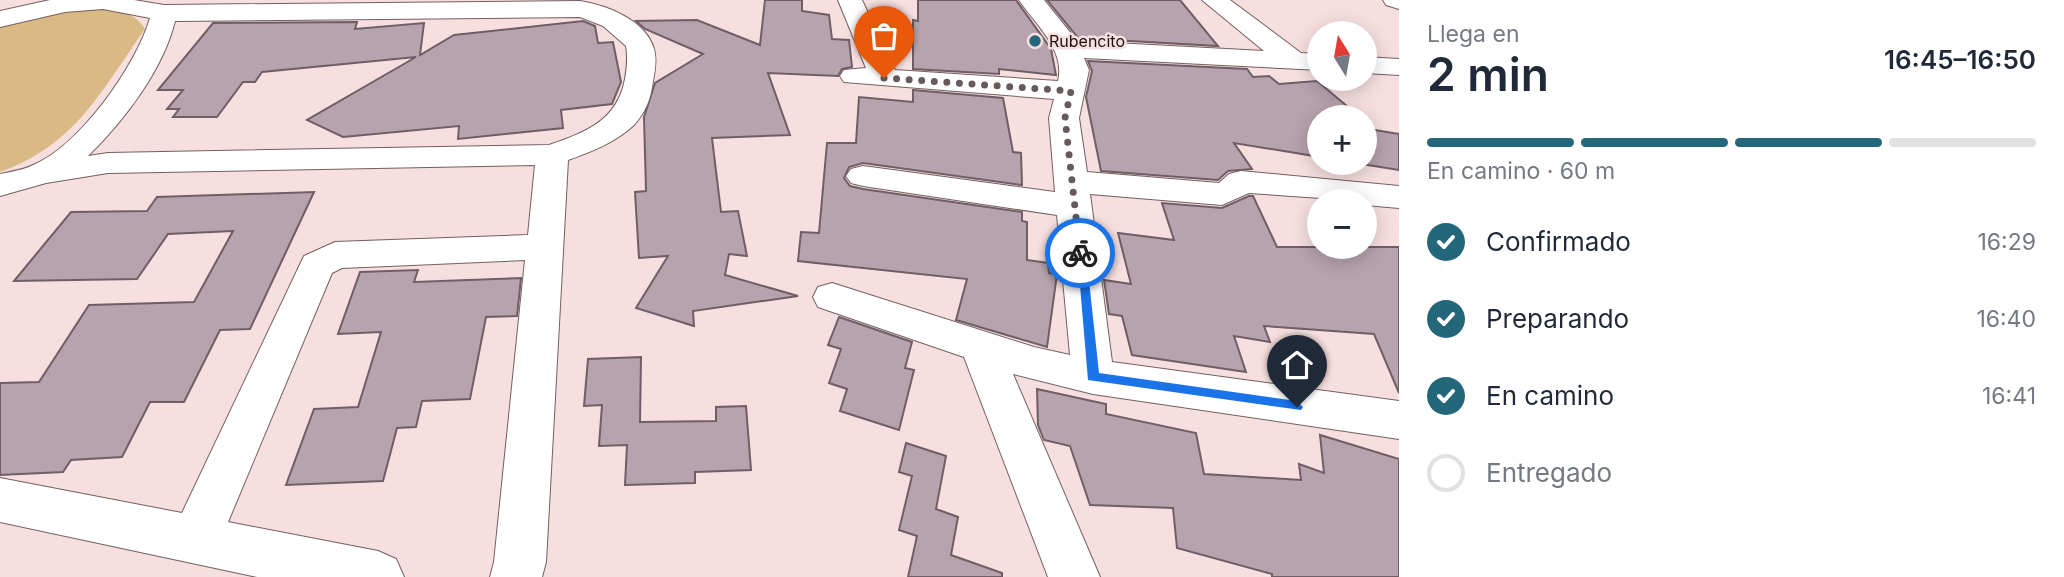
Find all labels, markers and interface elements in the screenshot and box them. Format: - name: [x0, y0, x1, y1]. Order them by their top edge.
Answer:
- pin: [854, 6, 914, 78]
- icon: bag: [865, 17, 903, 55]
- text: Llega en: [1427, 20, 1519, 48]
- north arrow: [1307, 21, 1377, 91]
- map controls: [1307, 21, 1377, 259]
- place label: Rubencito: [1049, 31, 1125, 51]
- marker: Rubencito: [1027, 33, 1043, 49]
- text: 16:45–16:50: [1884, 44, 2036, 75]
- text: 2 min: [1427, 46, 1549, 102]
- button: +: [1307, 105, 1377, 175]
- text: En camino · 60 m: [1427, 157, 1615, 185]
- button: −: [1307, 189, 1377, 259]
- courier: [1045, 218, 1115, 288]
- icon: check: [1427, 223, 1465, 261]
- text: Confirmado: [1486, 226, 1631, 257]
- text: 16:29: [1977, 228, 2036, 256]
- icon: bike: [1061, 234, 1099, 272]
- icon: check: [1427, 300, 1465, 338]
- text: Preparando: [1486, 303, 1629, 334]
- text: 16:40: [1976, 305, 2036, 333]
- pin: [1267, 335, 1327, 407]
- icon: home: [1278, 346, 1316, 384]
- icon: check: [1427, 377, 1465, 415]
- text: En camino: [1486, 380, 1614, 411]
- text: 16:41: [1982, 382, 2036, 410]
- text: Entregado: [1486, 457, 1612, 488]

